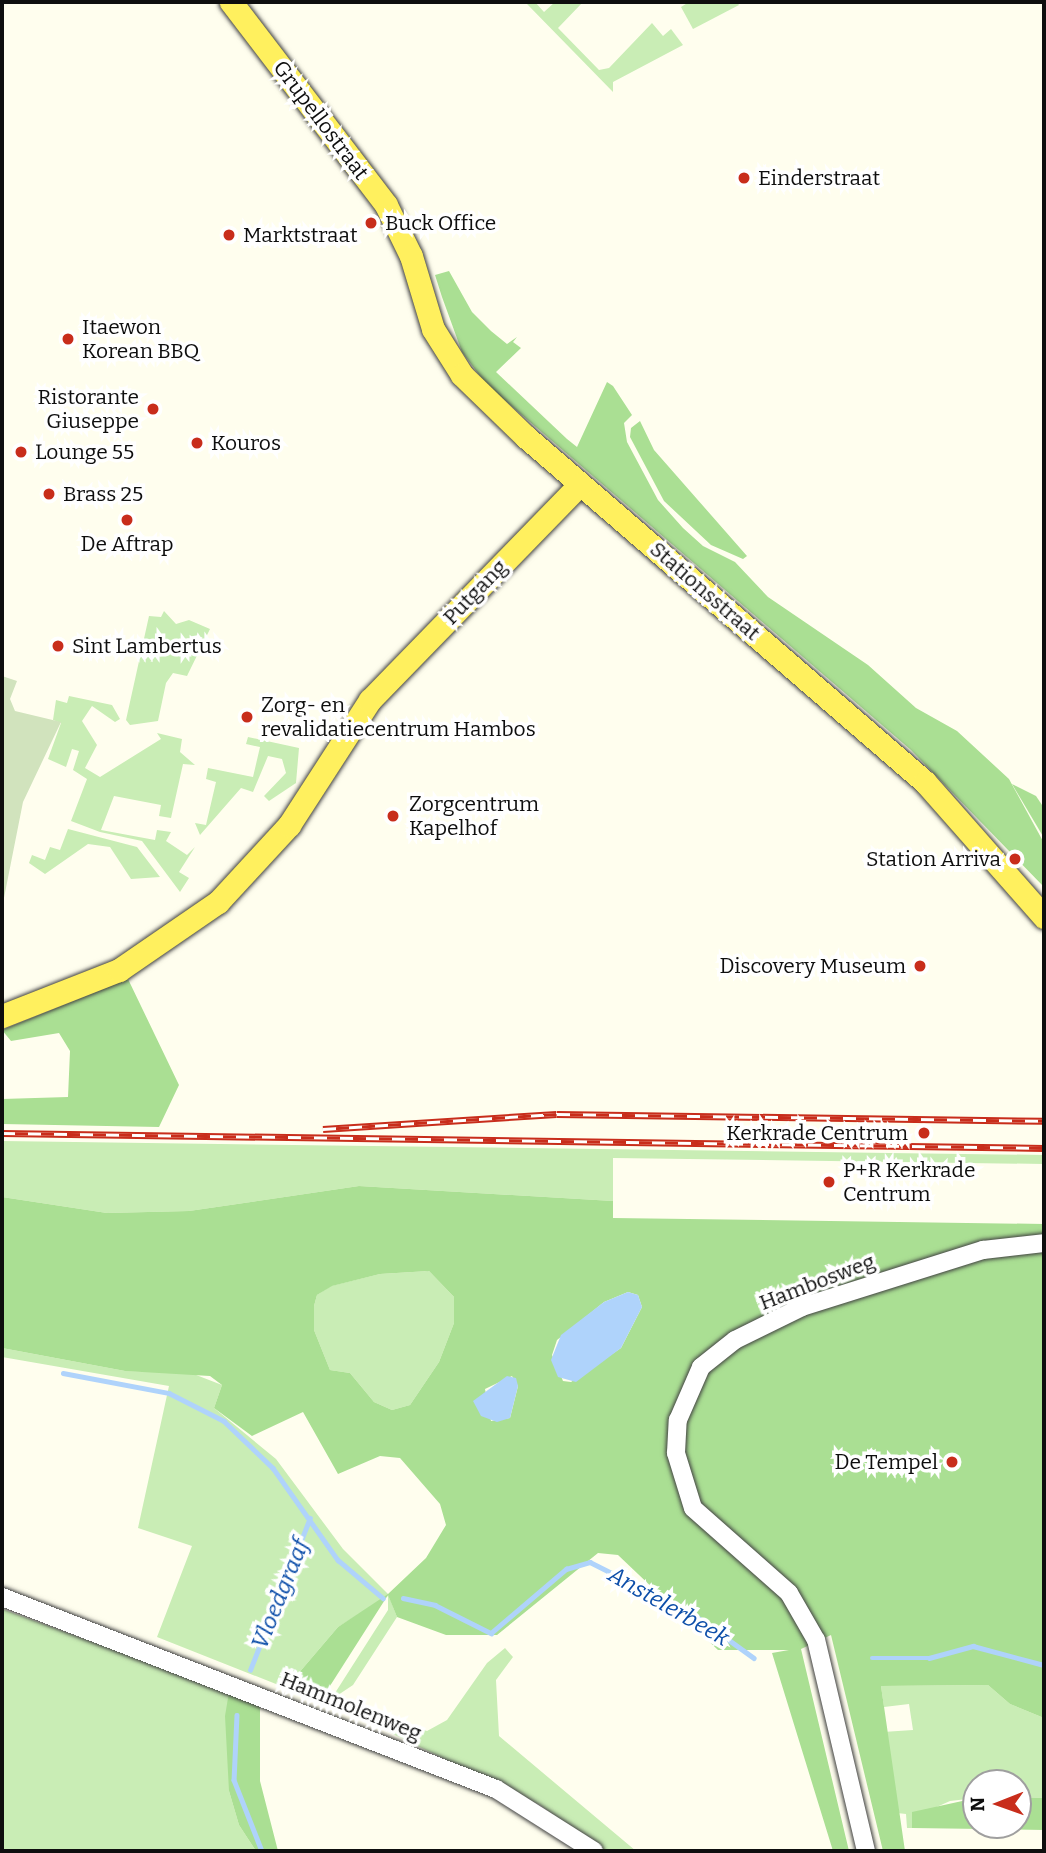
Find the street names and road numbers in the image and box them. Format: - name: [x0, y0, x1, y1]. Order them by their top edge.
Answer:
- street label: Grupellostraat: [268, 55, 374, 185]
- street label: Stationsstraat: [645, 536, 765, 646]
- street label: Putgang: [438, 554, 512, 630]
- street label: Hambosweg: [756, 1248, 878, 1316]
- street label: Hammolenweg: [277, 1666, 425, 1746]

